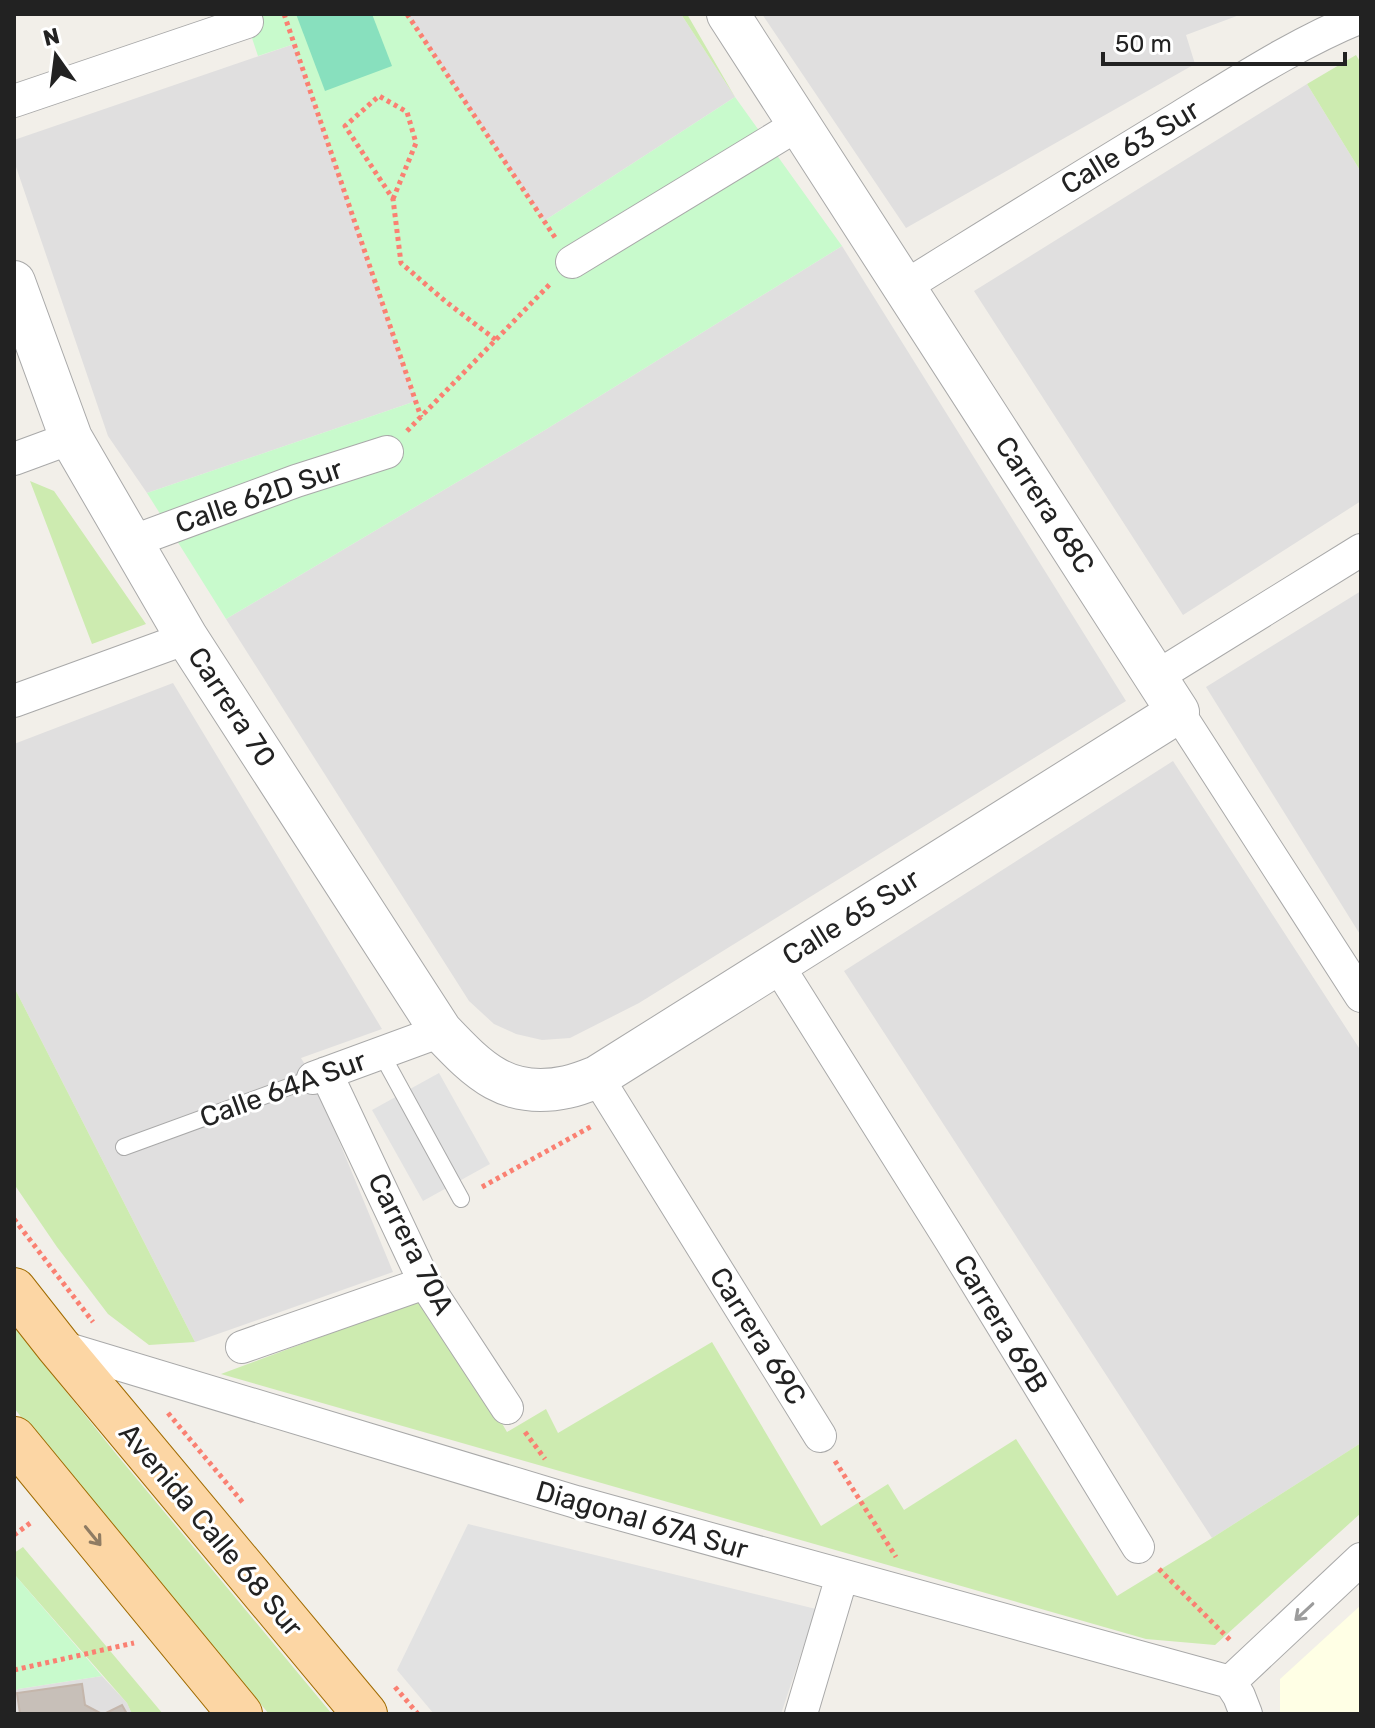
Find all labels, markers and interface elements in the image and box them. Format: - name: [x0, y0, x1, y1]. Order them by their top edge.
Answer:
- north arrow: [16, 16, 96, 96]
- scale bar: [1103, 16, 1345, 66]
- text: N: [40, 22, 62, 52]
- text: 50 m: [1115, 30, 1172, 58]
- street label: Calle 63 Sur: [1055, 93, 1206, 201]
- street label: Carrera 68C: [988, 430, 1102, 580]
- street label: Calle 62D Sur: [171, 452, 347, 540]
- street label: Carrera 70: [181, 641, 283, 773]
- street label: Calle 65 Sur: [776, 862, 926, 972]
- street label: Calle 64A Sur: [195, 1044, 371, 1134]
- street label: Carrera 70A: [361, 1168, 461, 1320]
- street label: Carrera 69B: [947, 1249, 1055, 1399]
- street label: Carrera 69C: [703, 1261, 813, 1411]
- street label: Avenida Calle 68 Sur: [112, 1417, 310, 1644]
- street label: Diagonal 67A Sur: [532, 1474, 752, 1566]
- one-way arrow: [84, 1525, 102, 1546]
- one-way arrow: [1294, 1603, 1314, 1622]

